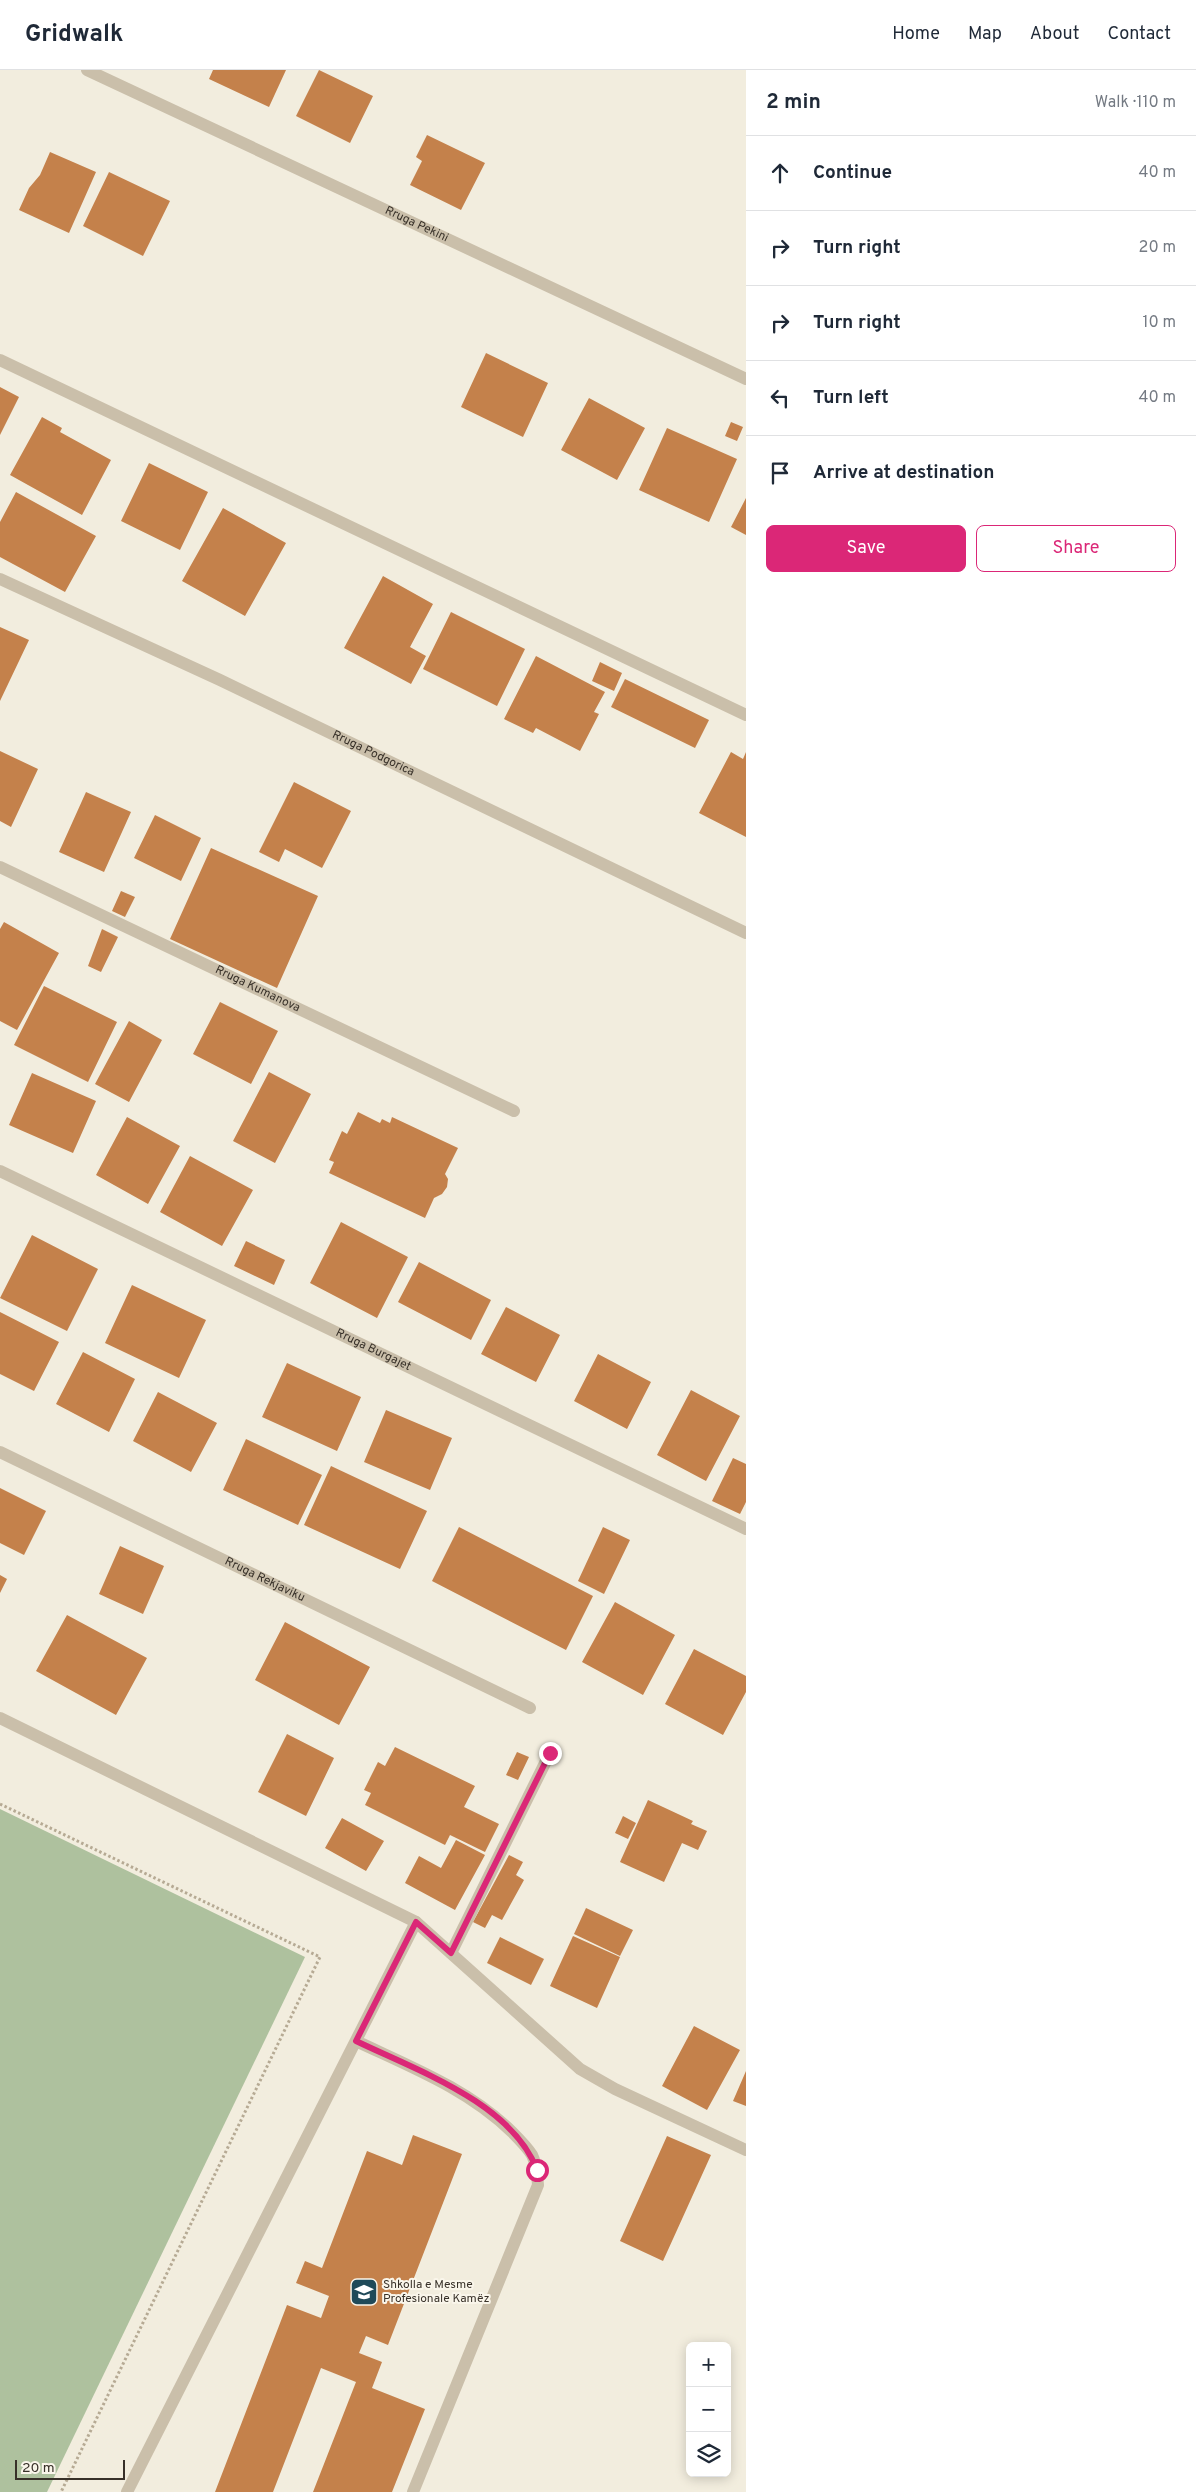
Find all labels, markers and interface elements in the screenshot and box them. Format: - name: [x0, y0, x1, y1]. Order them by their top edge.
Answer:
- text: Gridwalk: [25, 20, 123, 50]
- text: Home: [892, 23, 940, 46]
- text: Map: [968, 23, 1002, 46]
- text: About: [1030, 23, 1079, 46]
- text: Contact: [1107, 23, 1171, 46]
- text: 2 min: [766, 89, 821, 116]
- text: Walk · 110 m: [1095, 93, 1176, 113]
- icon: ahead: [766, 159, 794, 187]
- text: Continue: [813, 161, 892, 185]
- text: 40 m: [1138, 163, 1176, 183]
- street label: Rruga Pekini: [382, 203, 451, 246]
- icon: right: [766, 234, 794, 262]
- text: Turn right: [813, 236, 901, 260]
- text: 20 m: [1139, 238, 1176, 258]
- icon: right: [766, 309, 794, 337]
- text: Turn right: [813, 311, 901, 335]
- text: 10 m: [1142, 313, 1176, 333]
- icon: left: [766, 384, 794, 412]
- text: Turn left: [813, 386, 889, 410]
- text: 40 m: [1138, 388, 1176, 408]
- icon: arrive: [766, 459, 794, 487]
- text: Arrive at destination: [813, 461, 994, 485]
- button: Save: [766, 525, 966, 572]
- button: Share: [976, 525, 1176, 572]
- street label: Rruga Podgorica: [329, 727, 417, 780]
- street label: Rruga Kumanova: [212, 962, 303, 1016]
- street label: Rruga Burgajet: [333, 1325, 414, 1375]
- street label: Rruga Rekjaviku: [222, 1554, 308, 1606]
- route end: [539, 1742, 562, 1765]
- route start: [526, 2159, 549, 2182]
- school or university icon: Shkolla e Mesme Profesionale Kamëz: [349, 2277, 379, 2307]
- place label: Shkolla e Mesme Profesionale Kamëz: [383, 2277, 490, 2307]
- map controls: [686, 2342, 731, 2477]
- button: +: [686, 2342, 731, 2387]
- button: −: [686, 2387, 731, 2432]
- button: layers: [686, 2432, 731, 2477]
- scale bar: [15, 2457, 125, 2480]
- text: 20 m: [22, 2460, 55, 2477]

